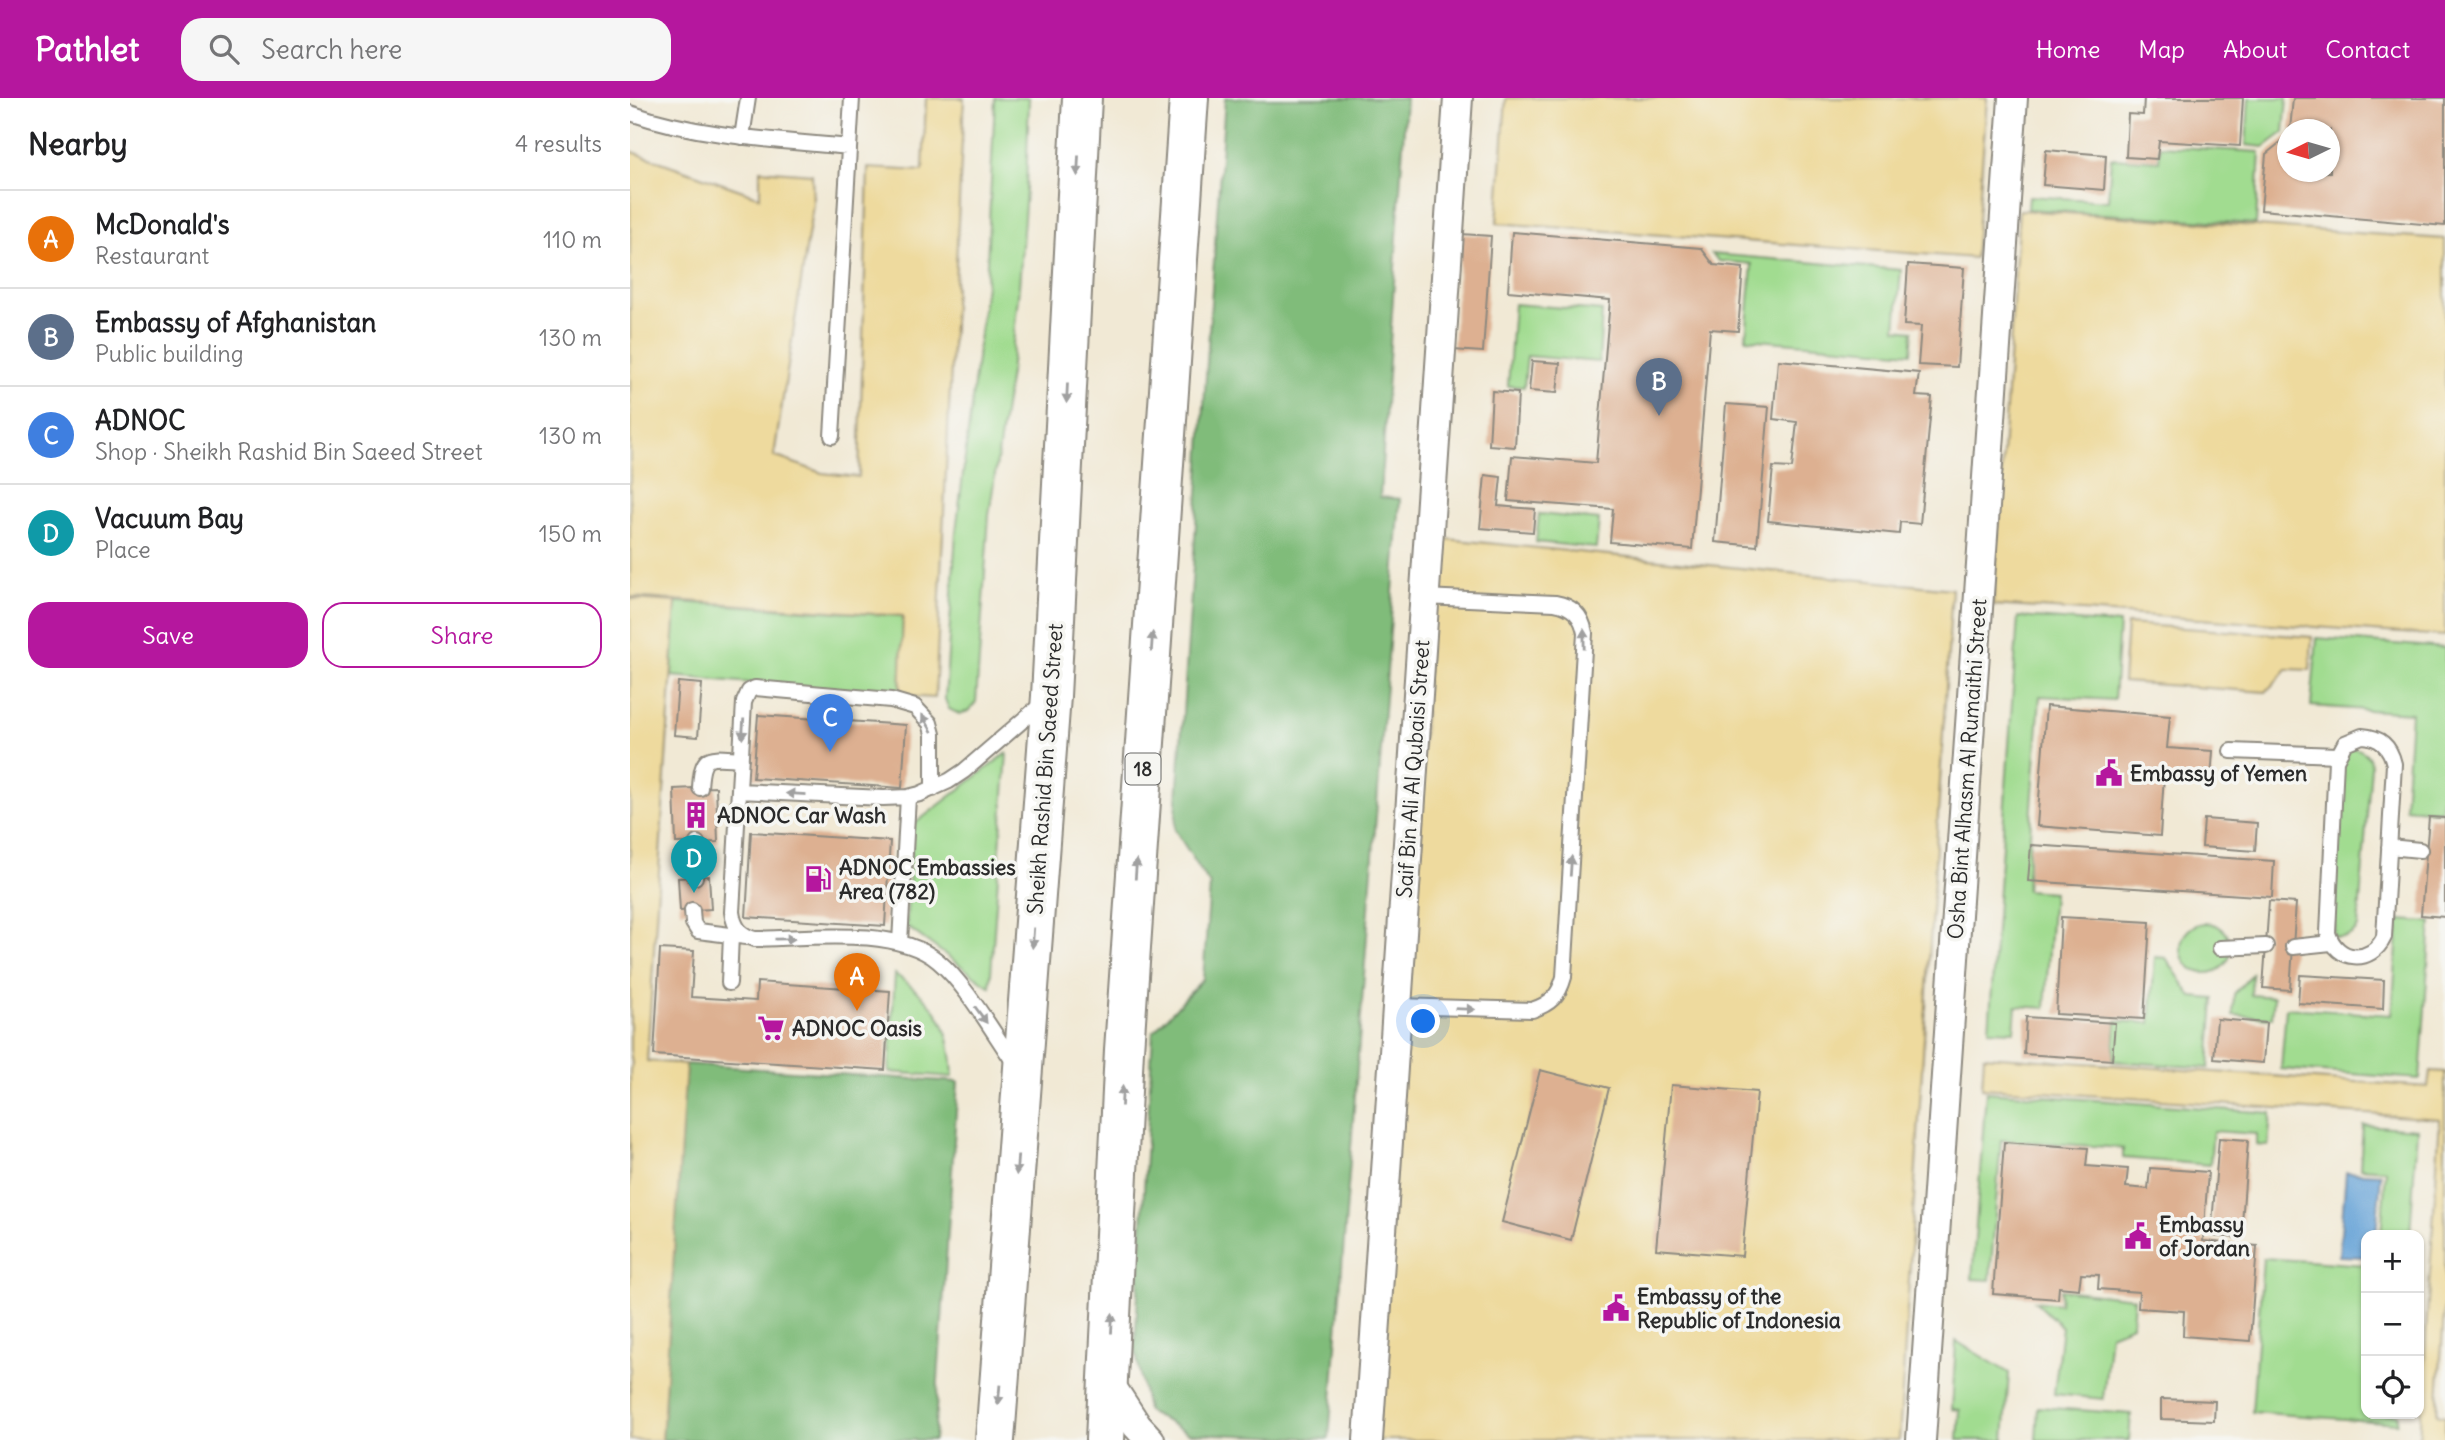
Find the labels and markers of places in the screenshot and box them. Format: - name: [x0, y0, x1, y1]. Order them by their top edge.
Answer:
- pin: B: [1636, 358, 1682, 416]
- pin: C: [807, 694, 853, 752]
- public building icon: Embassy of Yemen: [2094, 758, 2124, 788]
- place label: Embassy of Yemen: [2130, 760, 2307, 787]
- building icon: ADNOC Car Wash: [681, 800, 711, 830]
- place label: ADNOC Car Wash: [717, 802, 886, 829]
- pin: D: [671, 835, 717, 893]
- place label: ADNOC Embassies Area (782): [839, 854, 1016, 905]
- fuel station icon: ADNOC Embassies Area (782): [803, 864, 833, 894]
- pin: A: [834, 953, 880, 1011]
- supermarket icon: ADNOC Oasis: [756, 1013, 786, 1043]
- place label: ADNOC Oasis: [792, 1015, 922, 1042]
- place label: Embassy of Jordan: [2159, 1211, 2250, 1262]
- public building icon: Embassy of Jordan: [2123, 1221, 2153, 1251]
- place label: Embassy of the Republic of Indonesia: [1637, 1283, 1841, 1334]
- public building icon: Embassy of the Republic of Indonesia: [1601, 1293, 1631, 1323]

